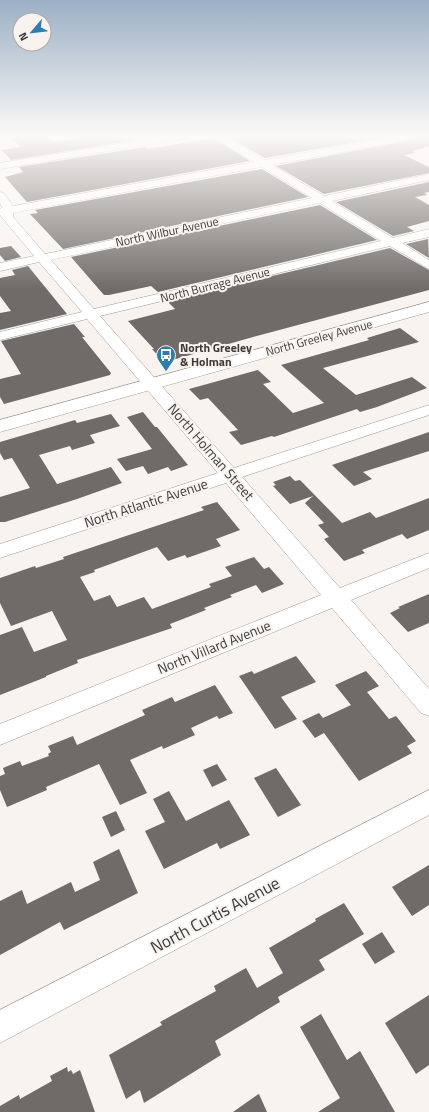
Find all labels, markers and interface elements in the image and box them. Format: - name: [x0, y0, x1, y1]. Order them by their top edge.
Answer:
- north arrow: [12, 12, 52, 52]
- text: N: [14, 30, 32, 44]
- street label: North Wilbur Avenue: [114, 211, 220, 252]
- street label: North Burrage Avenue: [158, 262, 272, 307]
- street label: North Greeley Avenue: [263, 314, 374, 361]
- place label: North Greeley & Holman: [180, 338, 252, 371]
- bus stop icon: North Greeley & Holman: [155, 344, 177, 372]
- street label: North Holman Street: [163, 399, 260, 505]
- street label: North Atlantic Avenue: [81, 473, 210, 532]
- street label: North Villard Avenue: [154, 614, 274, 679]
- street label: North Curtis Avenue: [146, 870, 284, 960]

